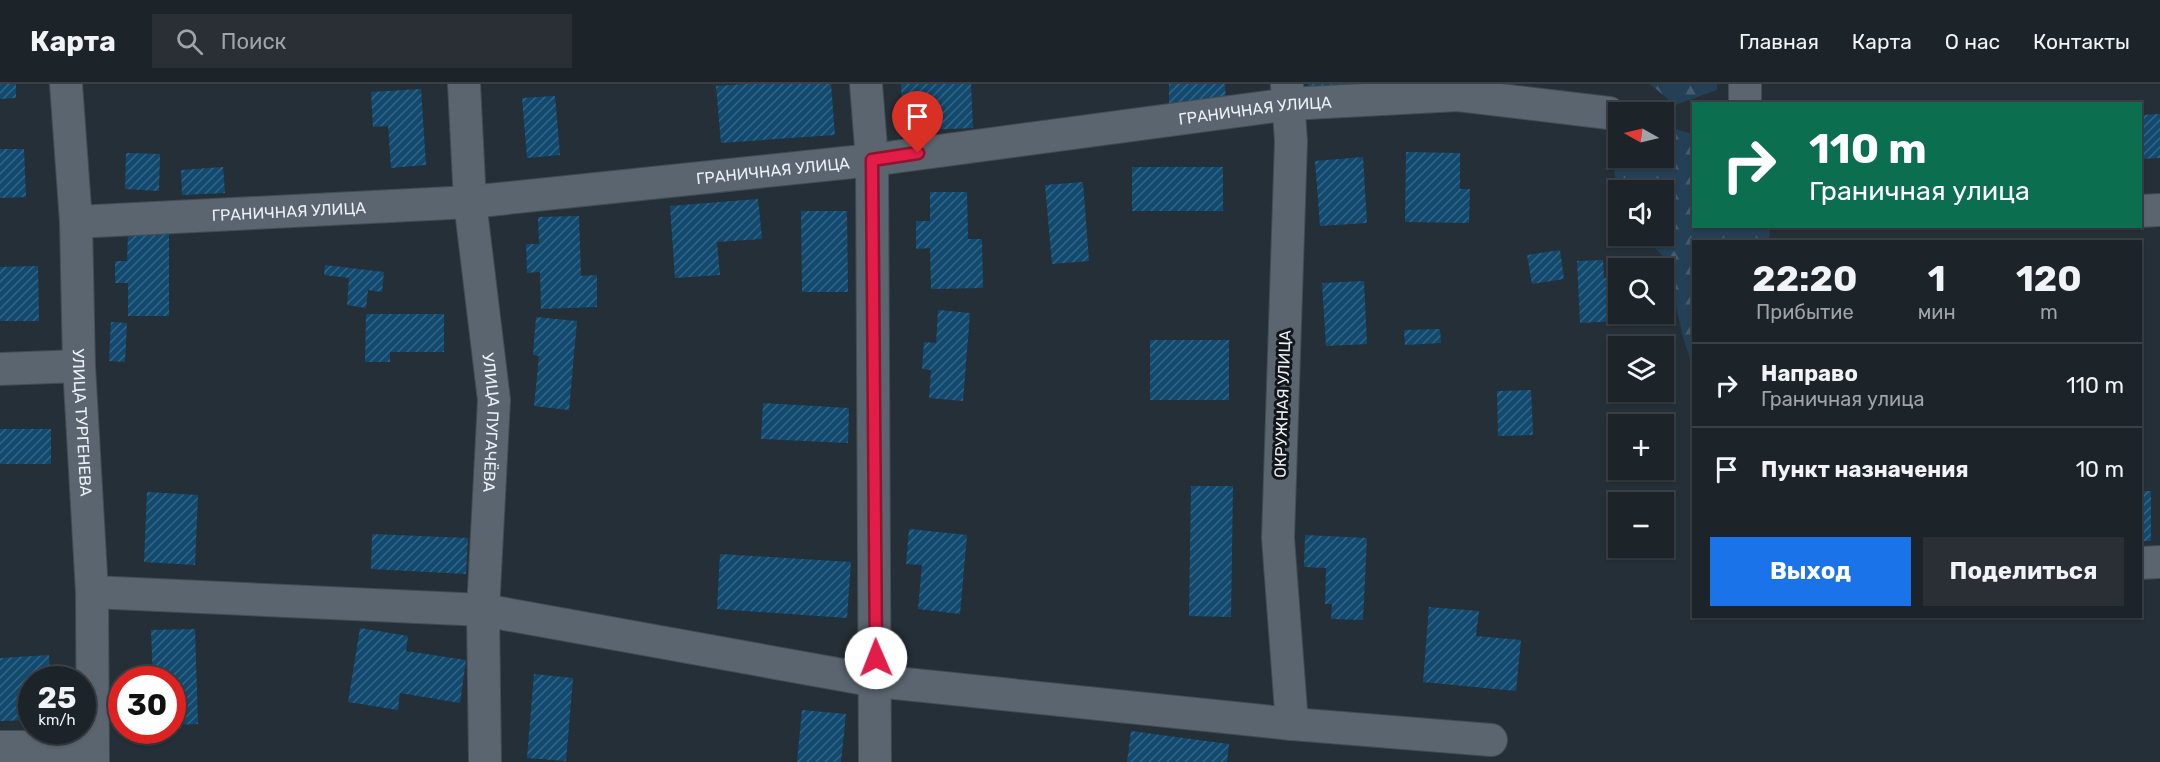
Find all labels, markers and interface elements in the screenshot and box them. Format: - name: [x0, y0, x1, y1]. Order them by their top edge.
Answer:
- search box: [152, 14, 572, 68]
- text: Карта: [30, 25, 116, 58]
- icon: search: [173, 25, 206, 58]
- text: Поиск: [221, 28, 286, 55]
- text: Главная: [1739, 29, 1819, 54]
- text: Карта: [1852, 29, 1912, 54]
- text: О нас: [1945, 29, 2000, 54]
- text: Контакты: [2033, 29, 2130, 54]
- pin: [892, 91, 943, 153]
- street label: ГРАНИЧНАЯ УЛИЦА: [1177, 93, 1333, 129]
- icon: arrive: [901, 100, 934, 133]
- north arrow: [1608, 102, 1674, 168]
- map controls: [1608, 102, 1674, 558]
- text: 110 m: [1809, 124, 1927, 174]
- icon: right: [1710, 126, 1788, 204]
- street label: ГРАНИЧНАЯ УЛИЦА: [695, 153, 851, 188]
- text: Граничная улица: [1809, 175, 2030, 207]
- button: sound: [1608, 180, 1674, 246]
- street label: ГРАНИЧНАЯ УЛИЦА: [211, 198, 367, 225]
- text: 22:20: [1752, 257, 1857, 300]
- text: 1: [1928, 257, 1946, 300]
- text: 120: [2016, 257, 2082, 300]
- button: search: [1608, 258, 1674, 324]
- text: Прибытие: [1756, 300, 1854, 324]
- text: мин: [1918, 300, 1956, 324]
- text: m: [2040, 300, 2058, 324]
- street label: ОКРУЖНАЯ УЛИЦА: [1270, 330, 1295, 478]
- button: layers: [1608, 336, 1674, 402]
- street label: УЛИЦА ТУРГЕНЕВА: [69, 348, 96, 497]
- street label: УЛИЦА ПУГАЧЁВА: [478, 352, 503, 493]
- text: Направо: [1761, 360, 1858, 387]
- icon: right: [1710, 369, 1743, 402]
- text: 110 m: [2066, 372, 2124, 399]
- text: Граничная улица: [1761, 387, 1925, 411]
- button: +: [1608, 414, 1674, 480]
- icon: arrive: [1710, 453, 1743, 486]
- text: Пункт назначения: [1761, 456, 1969, 483]
- text: 10 m: [2076, 456, 2124, 483]
- button: −: [1608, 492, 1674, 558]
- button: Выход: [1710, 537, 1911, 606]
- button: Поделиться: [1923, 537, 2124, 606]
- position arrow: [844, 626, 908, 690]
- speed limit sign: 30: [108, 666, 186, 744]
- text: 25: [38, 680, 76, 716]
- text: km/h: [38, 711, 76, 729]

